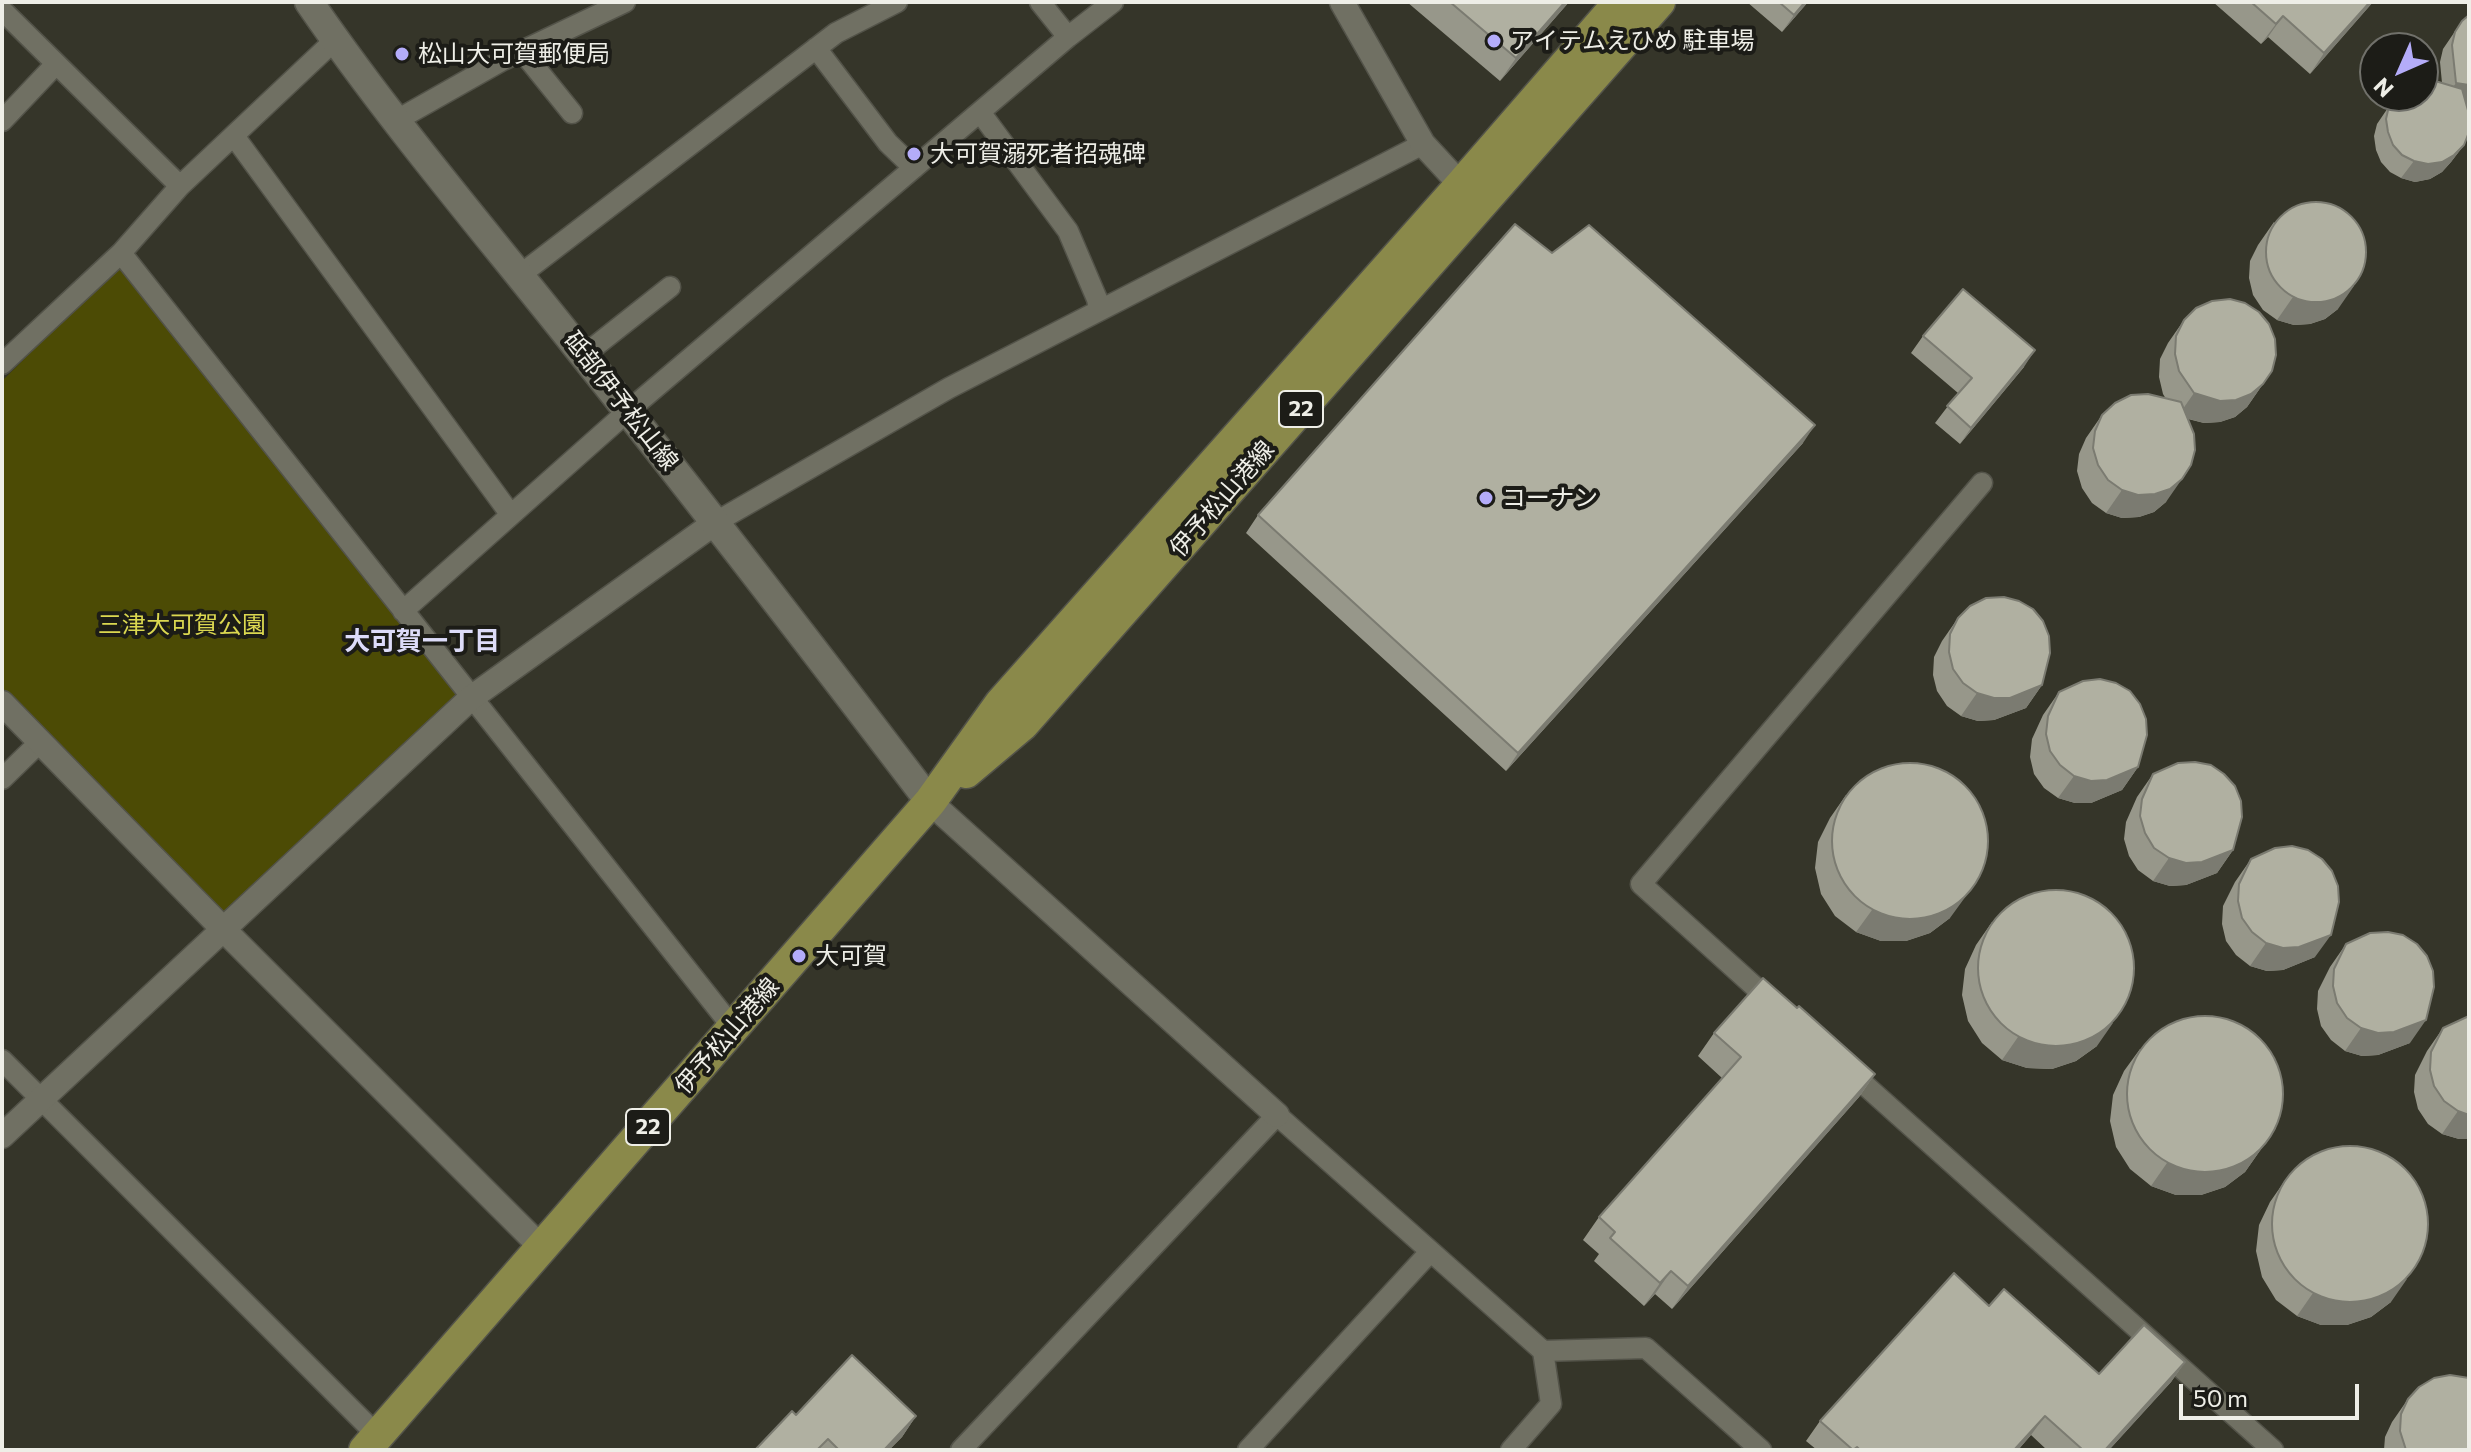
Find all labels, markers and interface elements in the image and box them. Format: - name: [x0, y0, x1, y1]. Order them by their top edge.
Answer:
- place label: アイテムえひめ 駐車場: [1510, 27, 1755, 55]
- marker: アイテムえひめ 駐車場: [1485, 32, 1503, 50]
- north arrow: [2359, 32, 2439, 112]
- place label: 松山大可賀郵便局: [418, 40, 610, 68]
- marker: 松山大可賀郵便局: [393, 45, 411, 63]
- text: N: [2368, 73, 2398, 103]
- place label: 大可賀溺死者招魂碑: [930, 140, 1146, 168]
- marker: 大可賀溺死者招魂碑: [905, 145, 923, 163]
- street label: 砥部伊予松山線: [558, 326, 684, 476]
- road number: 22: [1279, 391, 1323, 427]
- street label: 伊予松山港線: [1164, 435, 1280, 563]
- place label: コーナン: [1502, 484, 1598, 512]
- marker: コーナン: [1477, 489, 1495, 507]
- park label: 三津大可賀公園: [98, 611, 266, 639]
- district label: 大可賀一丁目: [344, 625, 500, 657]
- place label: 大可賀: [815, 942, 887, 970]
- marker: 大可賀: [790, 947, 808, 965]
- street label: 伊予松山港線: [669, 972, 785, 1100]
- road number: 22: [626, 1109, 670, 1145]
- scale bar: [2183, 1368, 2363, 1418]
- text: 50 m: [2193, 1383, 2248, 1412]

